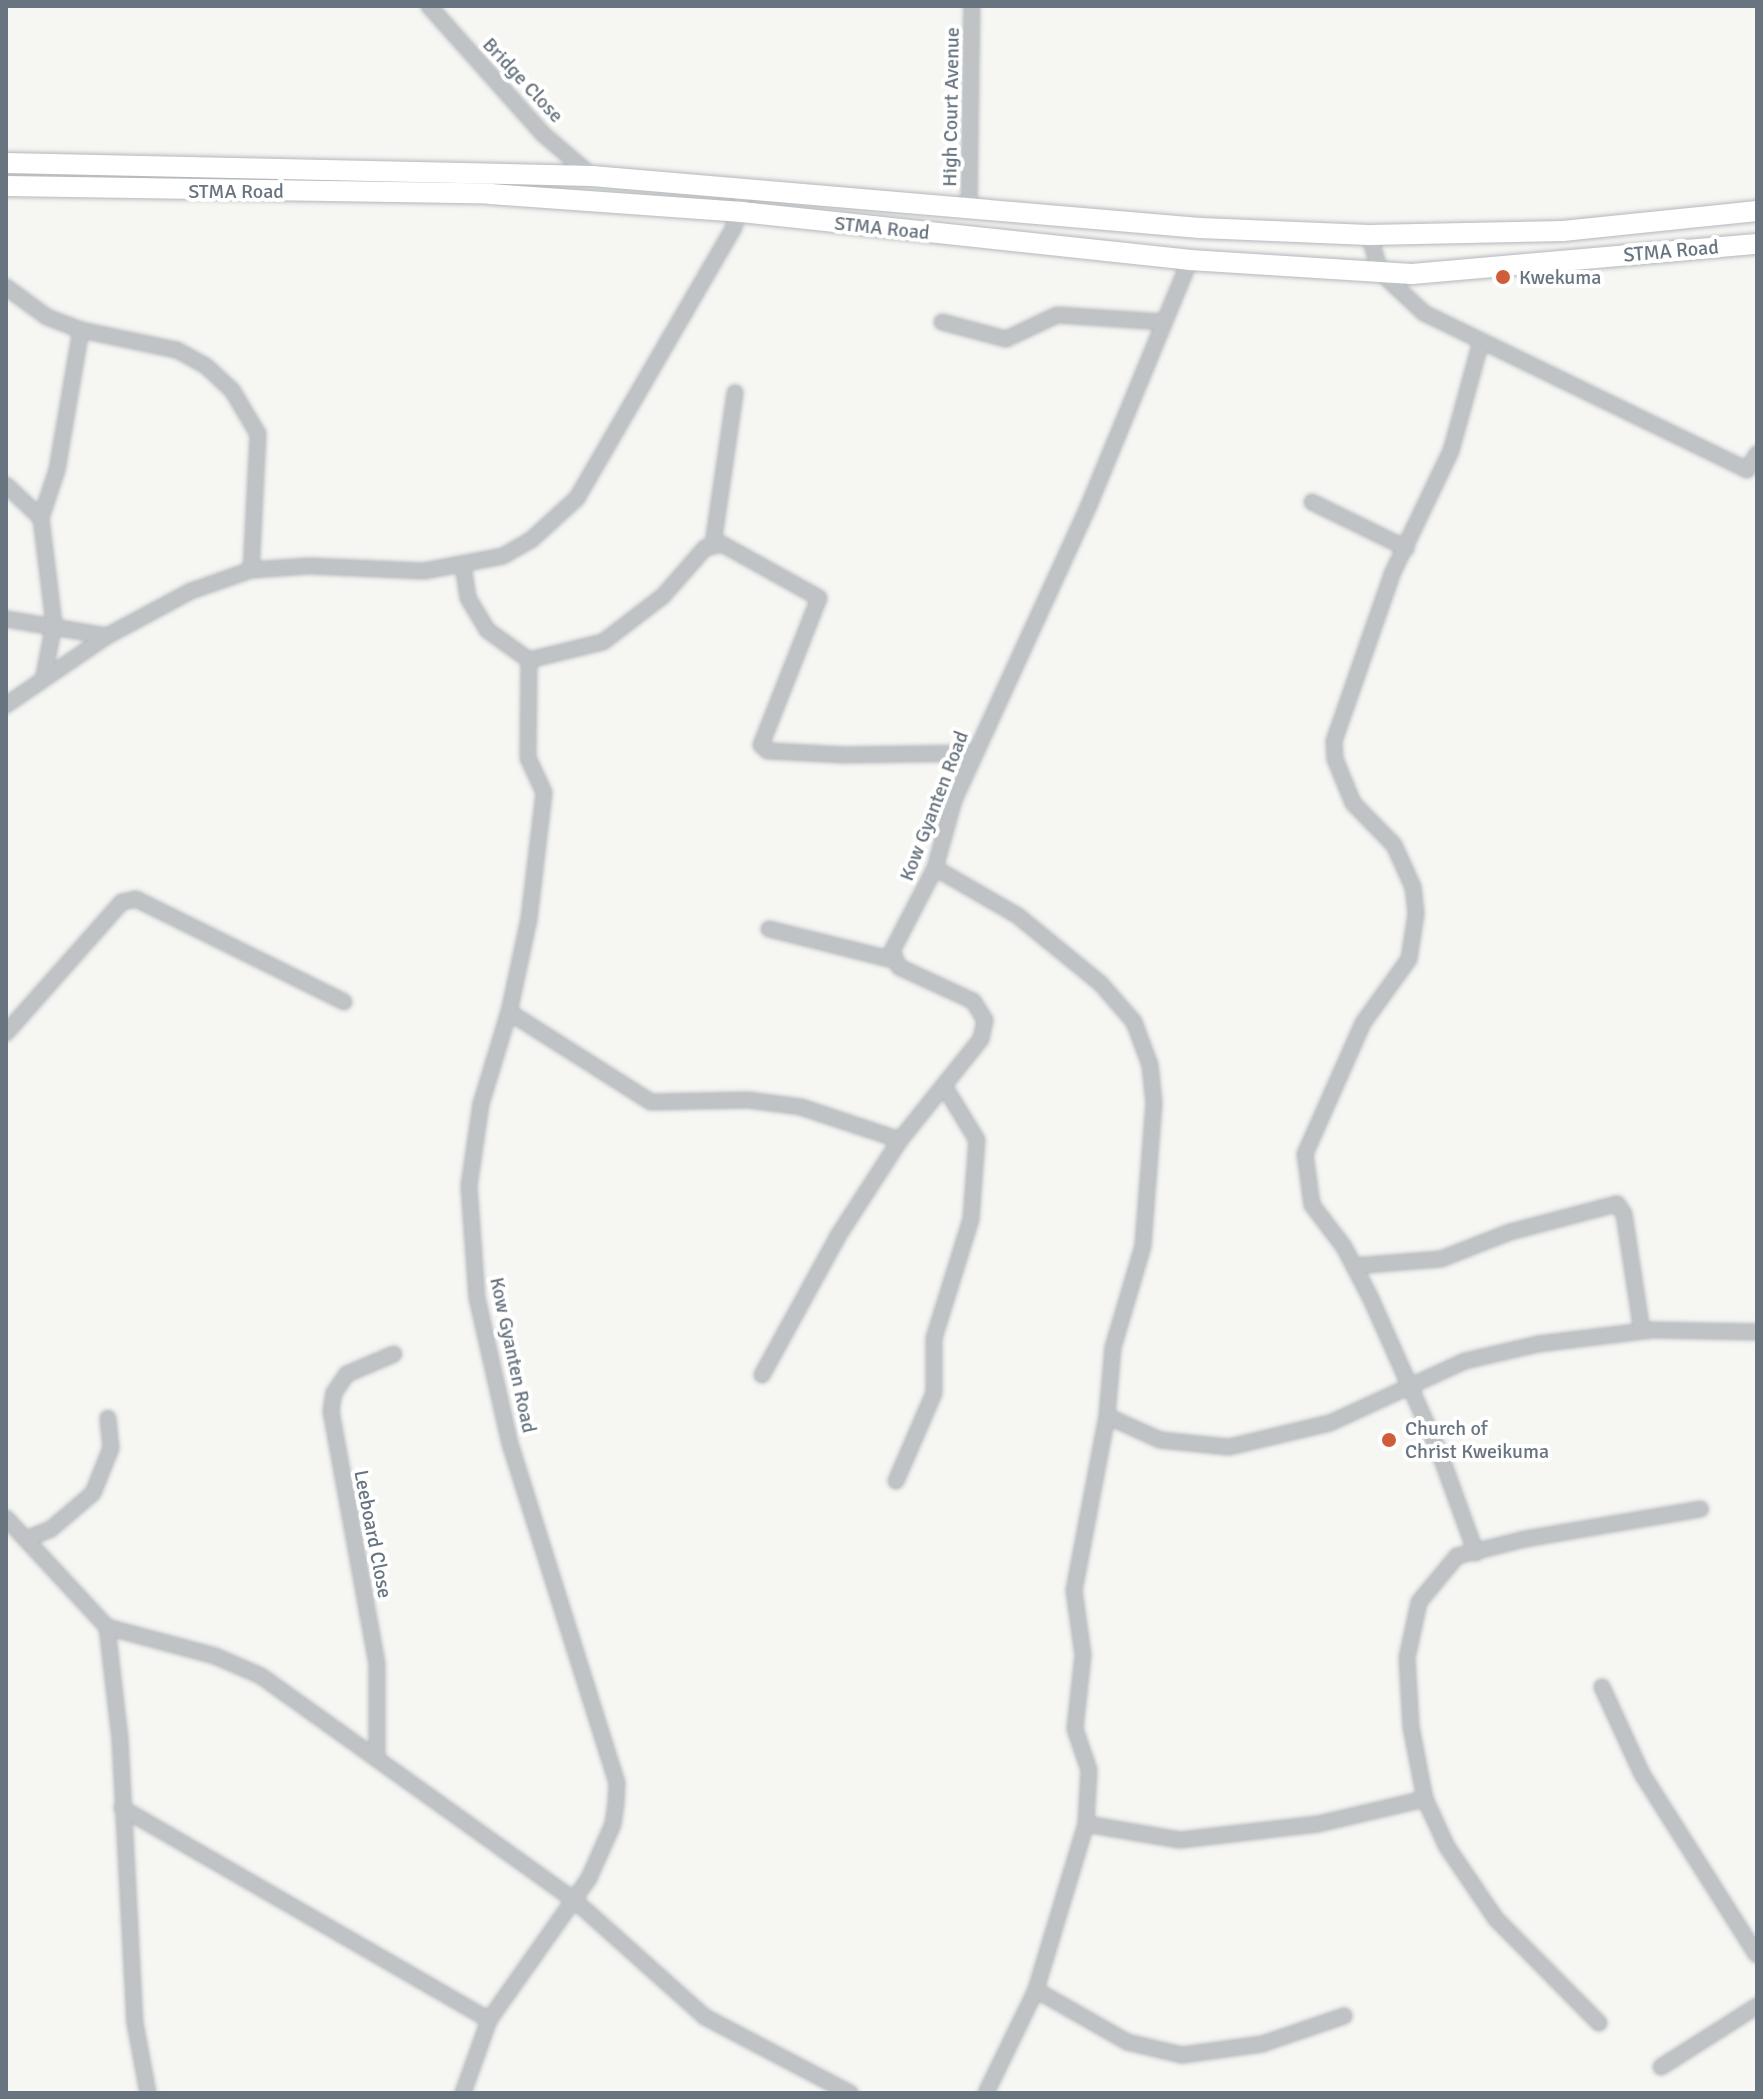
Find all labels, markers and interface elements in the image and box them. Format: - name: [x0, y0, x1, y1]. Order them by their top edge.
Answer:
- street label: High Court Avenue: [938, 27, 964, 187]
- street label: Bridge Close: [478, 33, 568, 127]
- street label: STMA Road: [188, 179, 284, 203]
- street label: STMA Road: [833, 211, 931, 245]
- street label: STMA Road: [1622, 235, 1720, 267]
- place label: Kwekuma: [1519, 265, 1601, 289]
- marker: Kwekuma: [1494, 268, 1512, 286]
- street label: Kow Gyanten Road: [894, 728, 974, 884]
- street label: Kow Gyanten Road: [485, 1275, 541, 1435]
- place label: Church of Christ Kweikuma: [1405, 1416, 1549, 1463]
- marker: Church of Christ Kweikuma: [1380, 1431, 1398, 1449]
- street label: Leeboard Close: [349, 1468, 397, 1600]

